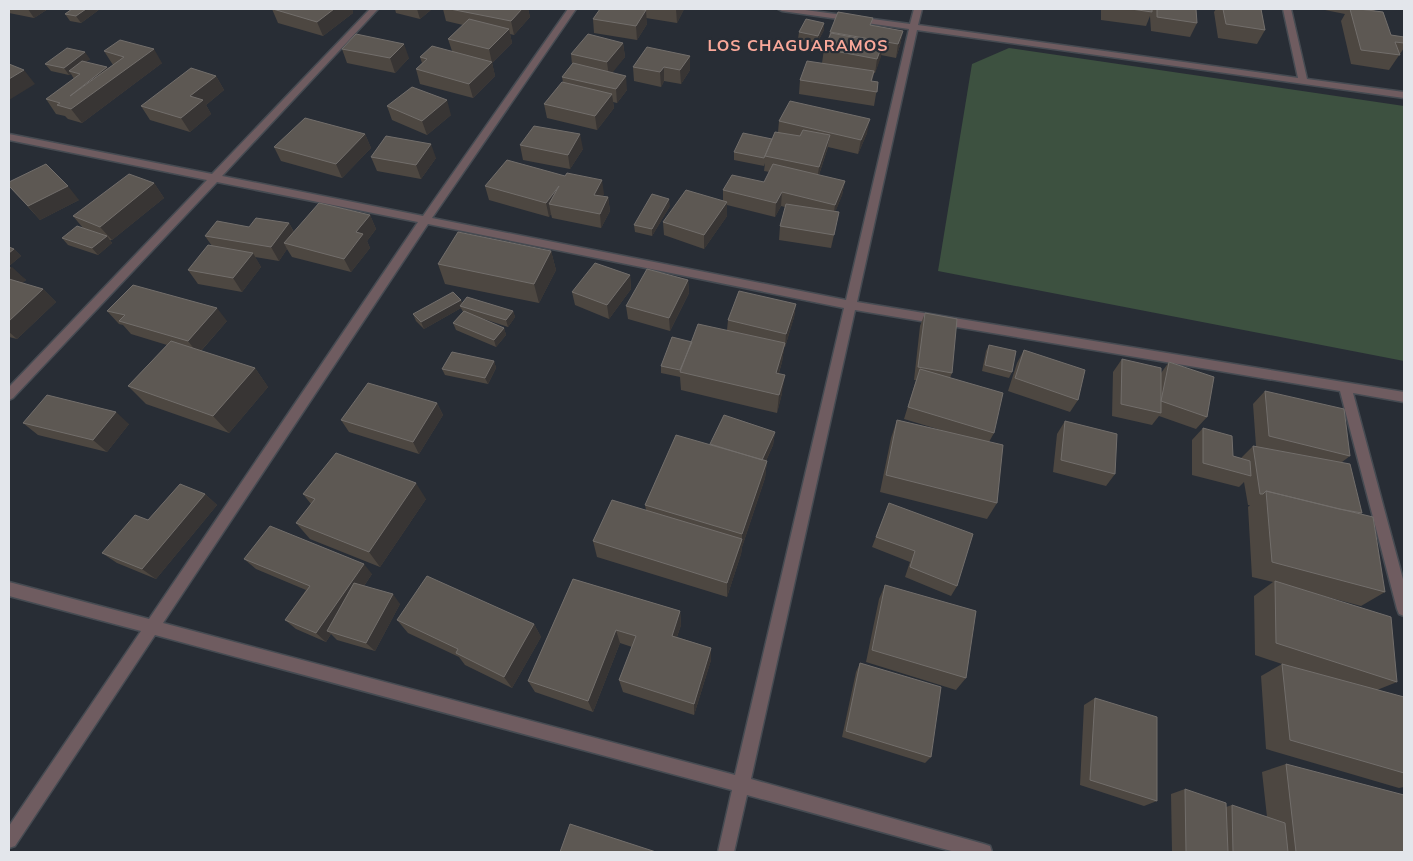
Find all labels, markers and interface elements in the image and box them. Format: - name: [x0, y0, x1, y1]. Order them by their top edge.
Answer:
- district label: LOS CHAGUARAMOS: [707, 35, 889, 55]

